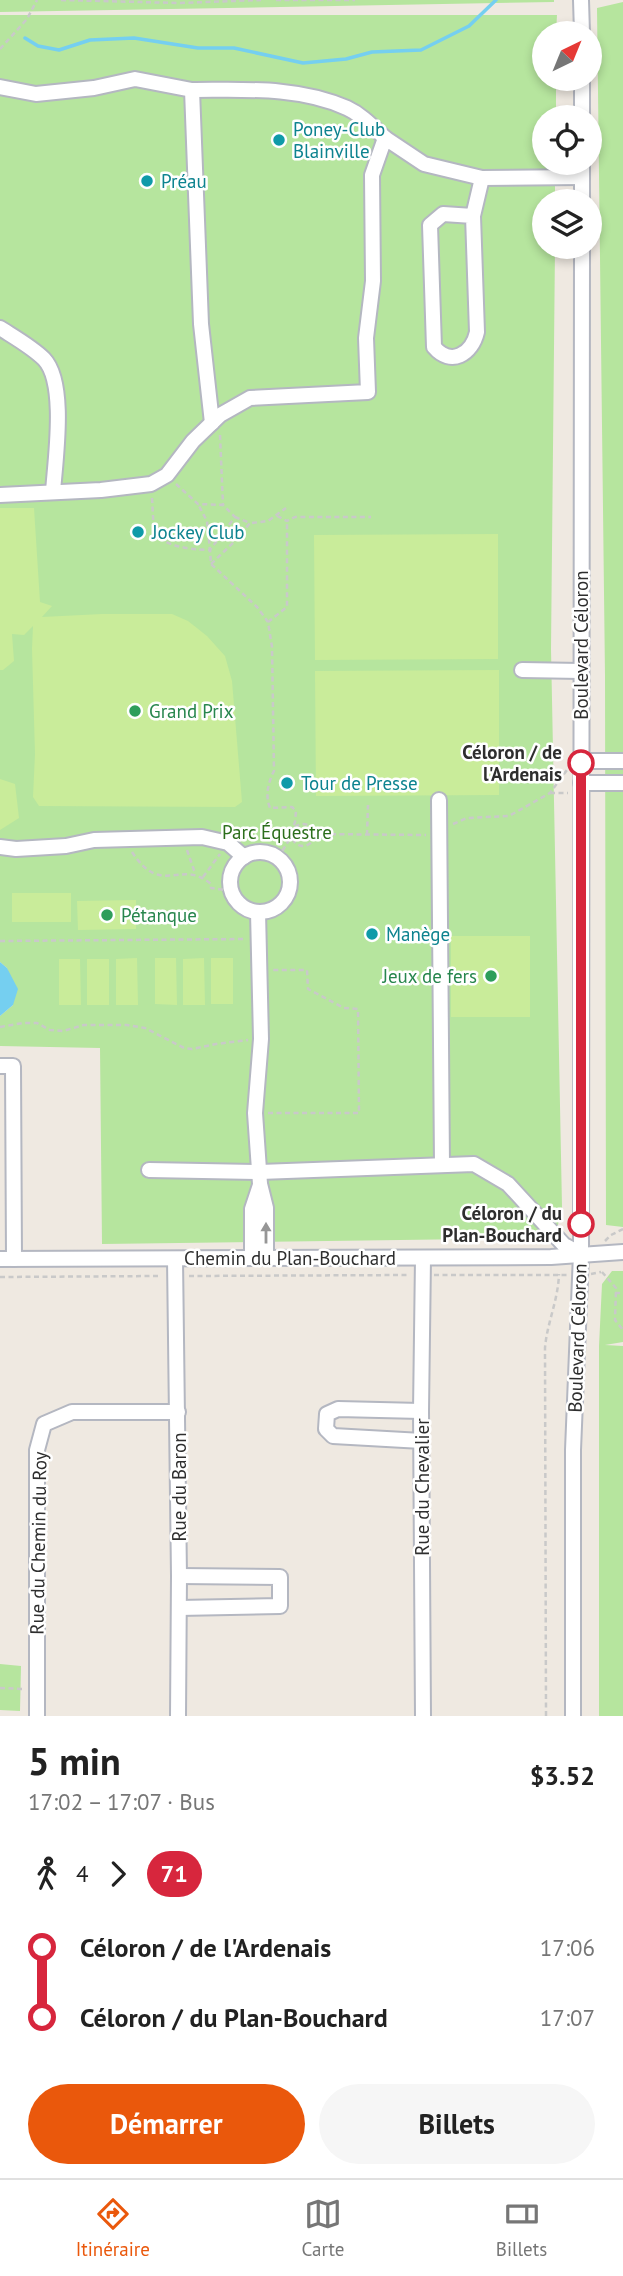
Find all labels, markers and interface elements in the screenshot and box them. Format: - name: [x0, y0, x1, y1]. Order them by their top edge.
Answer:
- north arrow: [532, 21, 602, 91]
- map controls: [532, 21, 602, 259]
- button: locate: [532, 105, 602, 175]
- place label: Poney-Club Blainville: [293, 117, 385, 163]
- marker: Poney-Club Blainville: [271, 132, 287, 148]
- place label: Préau: [161, 169, 207, 193]
- marker: Préau: [139, 173, 155, 189]
- button: layers: [532, 189, 602, 259]
- place label: Jockey Club: [151, 520, 245, 544]
- marker: Jockey Club: [130, 524, 146, 540]
- street label: Boulevard Céloron: [569, 570, 593, 720]
- place label: Grand Prix: [149, 699, 234, 723]
- marker: Grand Prix: [127, 703, 143, 719]
- place label: Céloron / de l'Ardenais: [462, 740, 562, 786]
- marker: Céloron / de l'Ardenais: [568, 750, 594, 776]
- place label: Tour de Presse: [301, 771, 418, 795]
- marker: Tour de Presse: [279, 775, 295, 791]
- park label: Parc Équestre: [222, 820, 332, 844]
- place label: Pétanque: [121, 903, 197, 927]
- marker: Pétanque: [99, 907, 115, 923]
- place label: Manège: [386, 922, 450, 946]
- marker: Manège: [364, 926, 380, 942]
- place label: Jeux de fers: [381, 964, 477, 988]
- marker: Jeux de fers: [483, 968, 499, 984]
- place label: Céloron / du Plan-Bouchard: [442, 1201, 562, 1247]
- marker: Céloron / du Plan-Bouchard: [568, 1211, 594, 1237]
- one-way arrow: [260, 1222, 272, 1244]
- street label: Chemin du Plan-Bouchard: [184, 1246, 396, 1270]
- street label: Boulevard Céloron: [562, 1263, 592, 1413]
- street label: Rue du Chevalier: [410, 1418, 434, 1556]
- street label: Rue du Baron: [167, 1432, 191, 1542]
- street label: Rue du Chemin du Roy: [24, 1451, 52, 1635]
- text: 5 min: [28, 1736, 121, 1785]
- text: $3.52: [530, 1759, 595, 1792]
- text: 17:02 – 17:07 · Bus: [28, 1787, 215, 1816]
- icon: walk: [28, 1855, 66, 1893]
- icon: forward: [99, 1855, 137, 1893]
- text: 71: [161, 1858, 188, 1889]
- text: 4: [76, 1859, 89, 1888]
- text: Céloron / de l'Ardenais: [80, 1931, 331, 1964]
- text: 17:06: [540, 1933, 595, 1962]
- text: Céloron / du Plan-Bouchard: [80, 2001, 388, 2034]
- text: 17:07: [540, 2003, 595, 2032]
- button: Démarrer: [28, 2084, 305, 2164]
- button: Billets: [319, 2084, 595, 2164]
- tab: Itinéraire: [76, 2195, 150, 2261]
- tab: Carte: [301, 2195, 344, 2261]
- tab: Billets: [496, 2195, 547, 2261]

